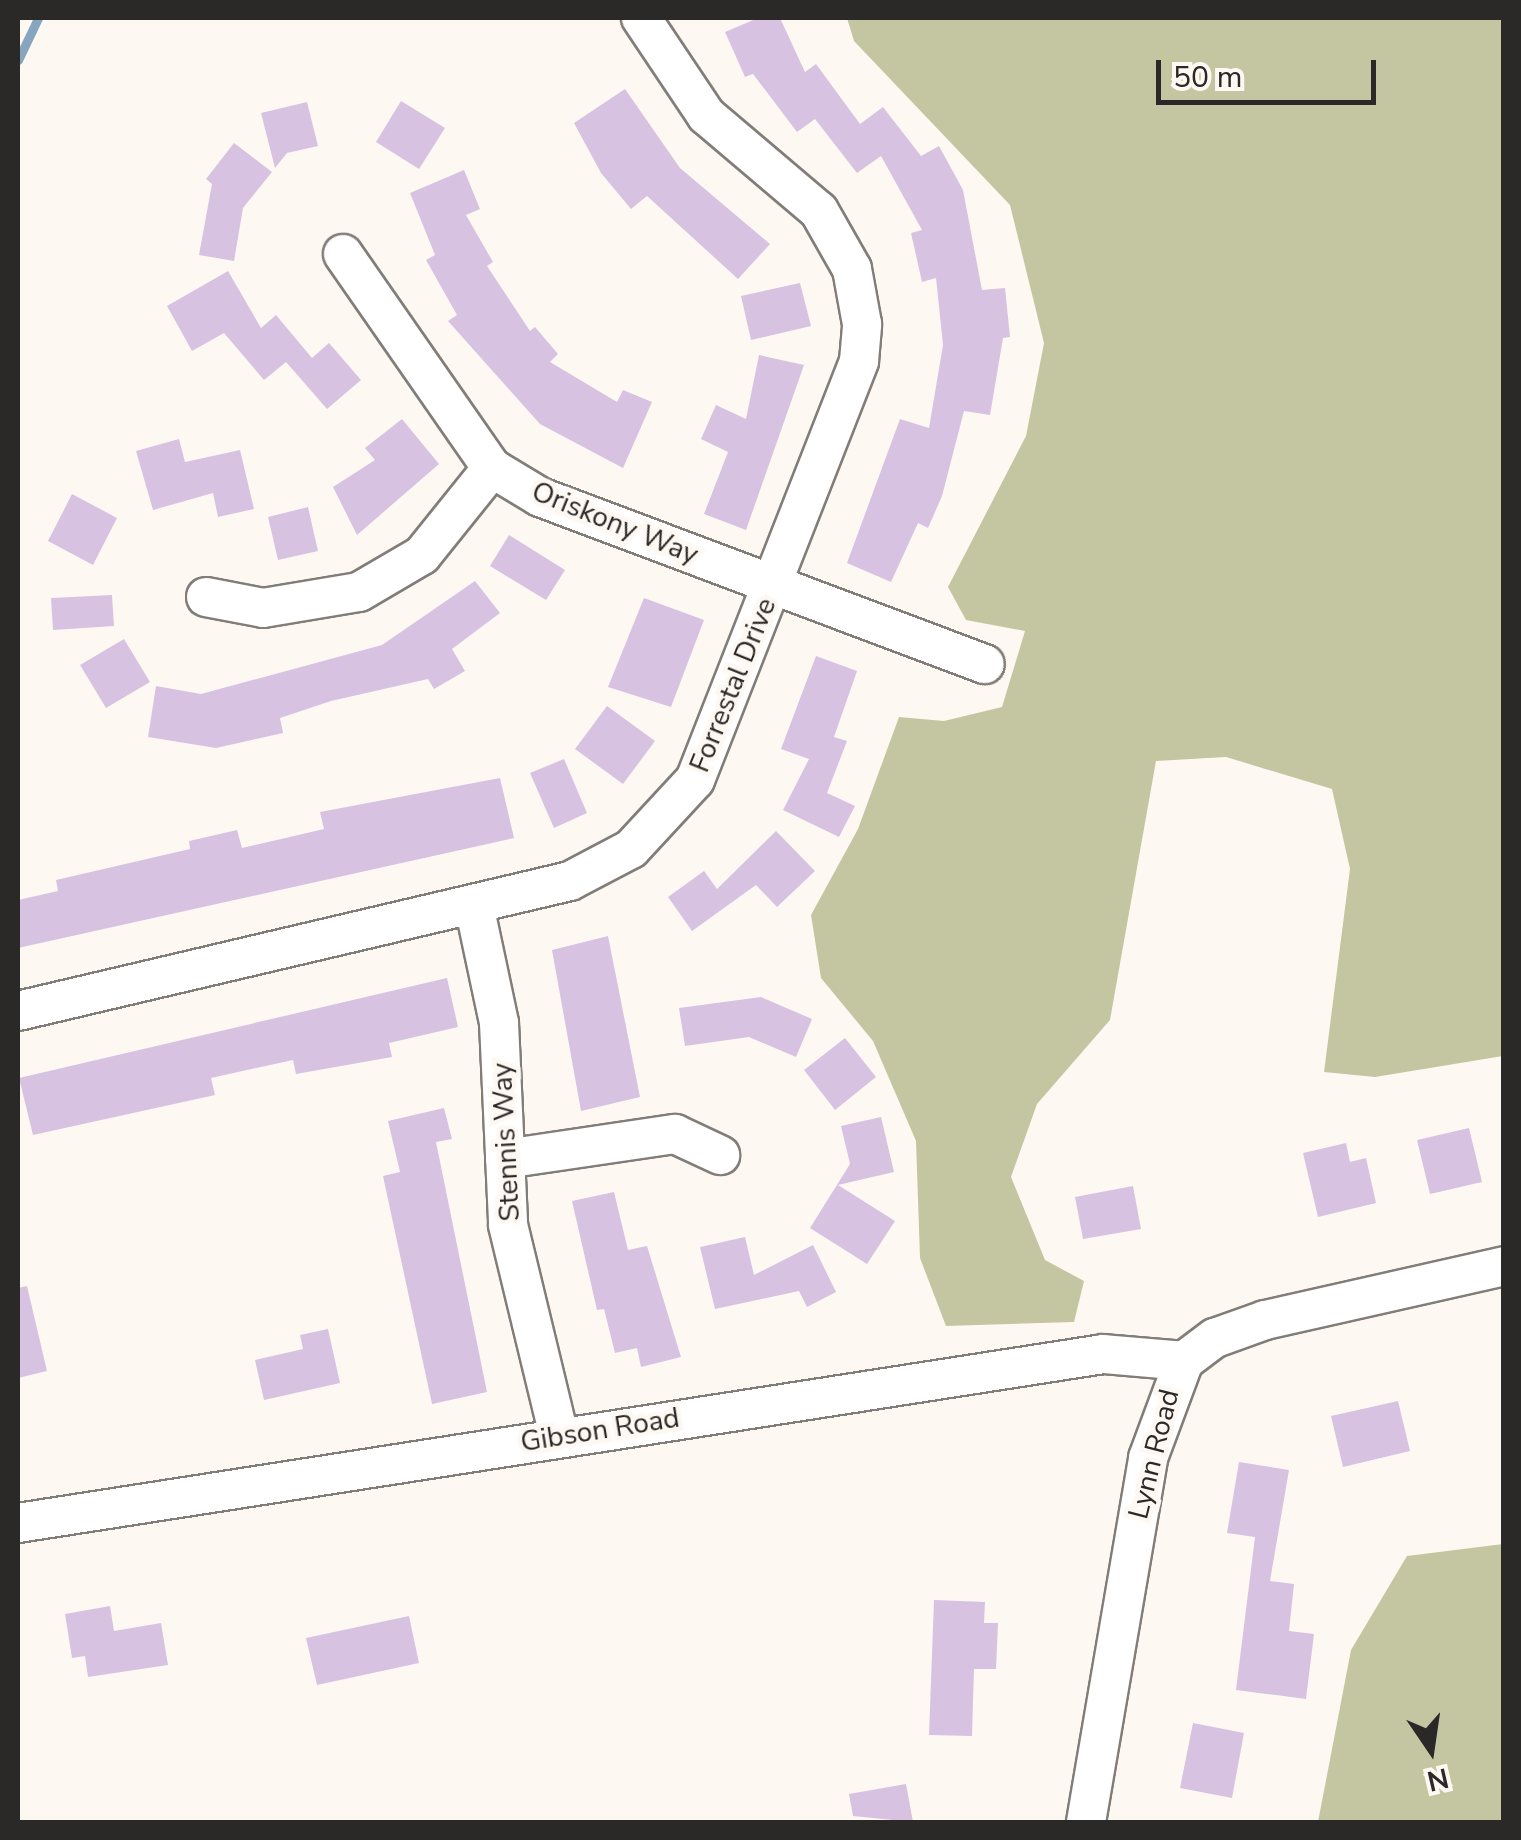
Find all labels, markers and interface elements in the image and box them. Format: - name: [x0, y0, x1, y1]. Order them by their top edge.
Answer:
- scale bar: [1161, 40, 1381, 102]
- text: 50 m: [1173, 57, 1242, 98]
- street label: Oriskony Way: [527, 474, 703, 572]
- street label: Forrestal Drive: [683, 593, 783, 777]
- street label: Stennis Way: [485, 1062, 527, 1222]
- street label: Lynn Road: [1122, 1386, 1186, 1522]
- street label: Gibson Road: [518, 1401, 682, 1459]
- north arrow: [1381, 1700, 1481, 1800]
- text: N: [1423, 1758, 1452, 1800]

